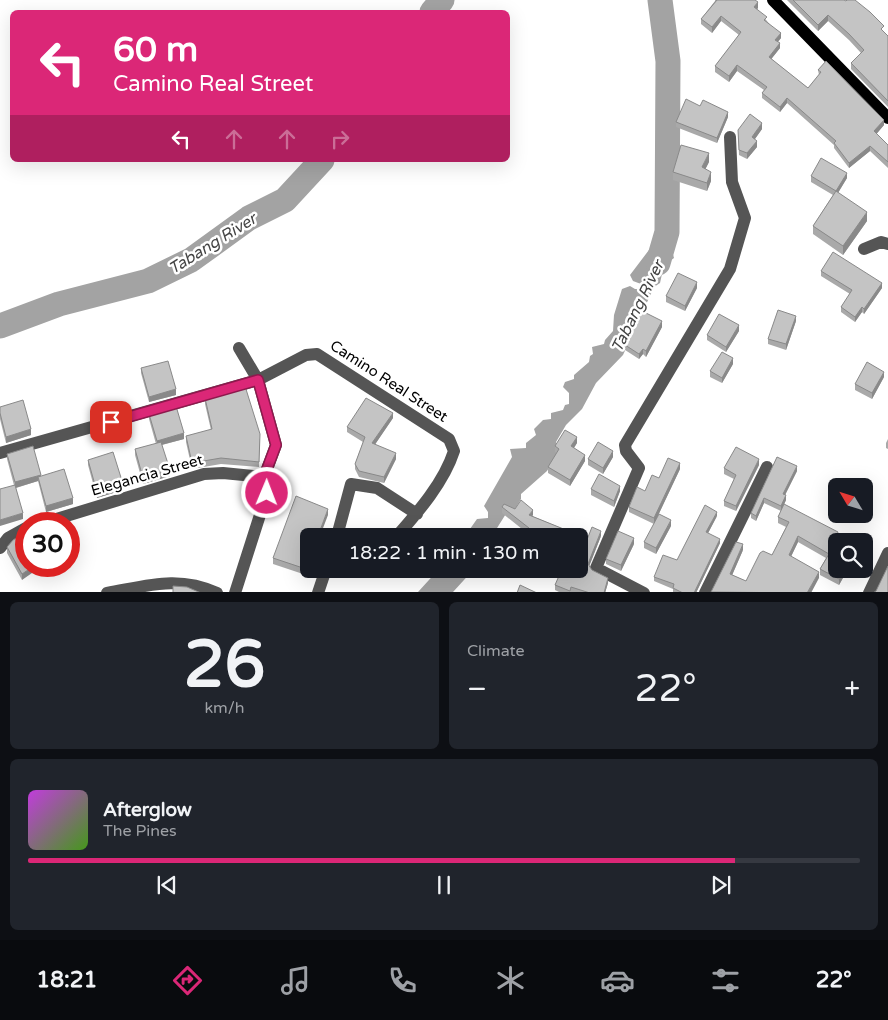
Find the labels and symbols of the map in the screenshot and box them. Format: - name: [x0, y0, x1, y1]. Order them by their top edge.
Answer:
- water label: Tabang River: [165, 208, 262, 279]
- water label: Tabang River: [607, 256, 670, 356]
- street label: Camino Real Street: [327, 336, 451, 426]
- pin: [90, 401, 132, 443]
- street label: Elegancia Street: [89, 450, 205, 500]
- position arrow: [240, 466, 292, 518]
- north arrow: [828, 478, 872, 522]
- speed limit sign: 30: [15, 512, 80, 577]

